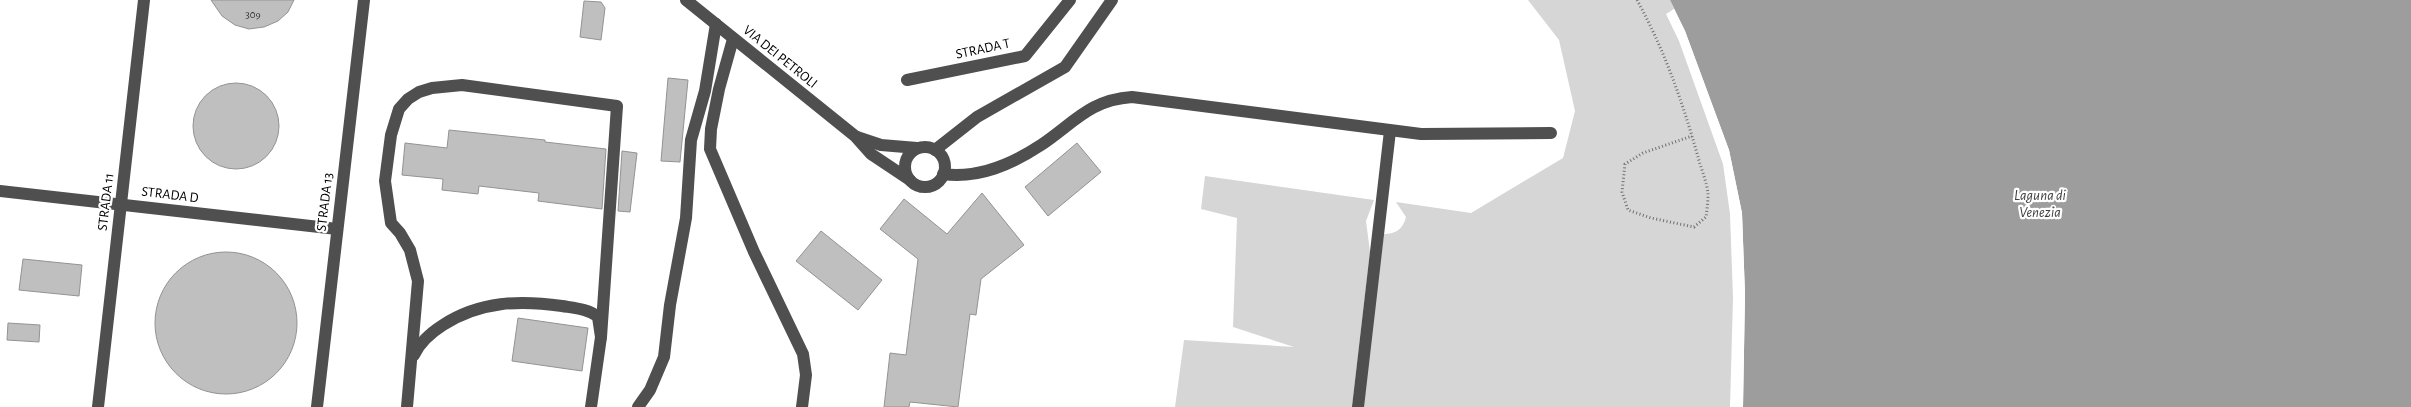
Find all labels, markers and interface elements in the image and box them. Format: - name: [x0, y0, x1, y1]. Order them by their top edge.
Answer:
- house number: 309: [245, 9, 261, 20]
- street label: VIA DEI PETROLI: [740, 23, 820, 91]
- street label: STRADA T: [955, 36, 1012, 62]
- street label: STRADA 11: [96, 172, 116, 232]
- street label: STRADA 13: [314, 172, 336, 232]
- street label: STRADA D: [141, 185, 199, 205]
- water label: Laguna di Venezia: [2014, 188, 2066, 220]

